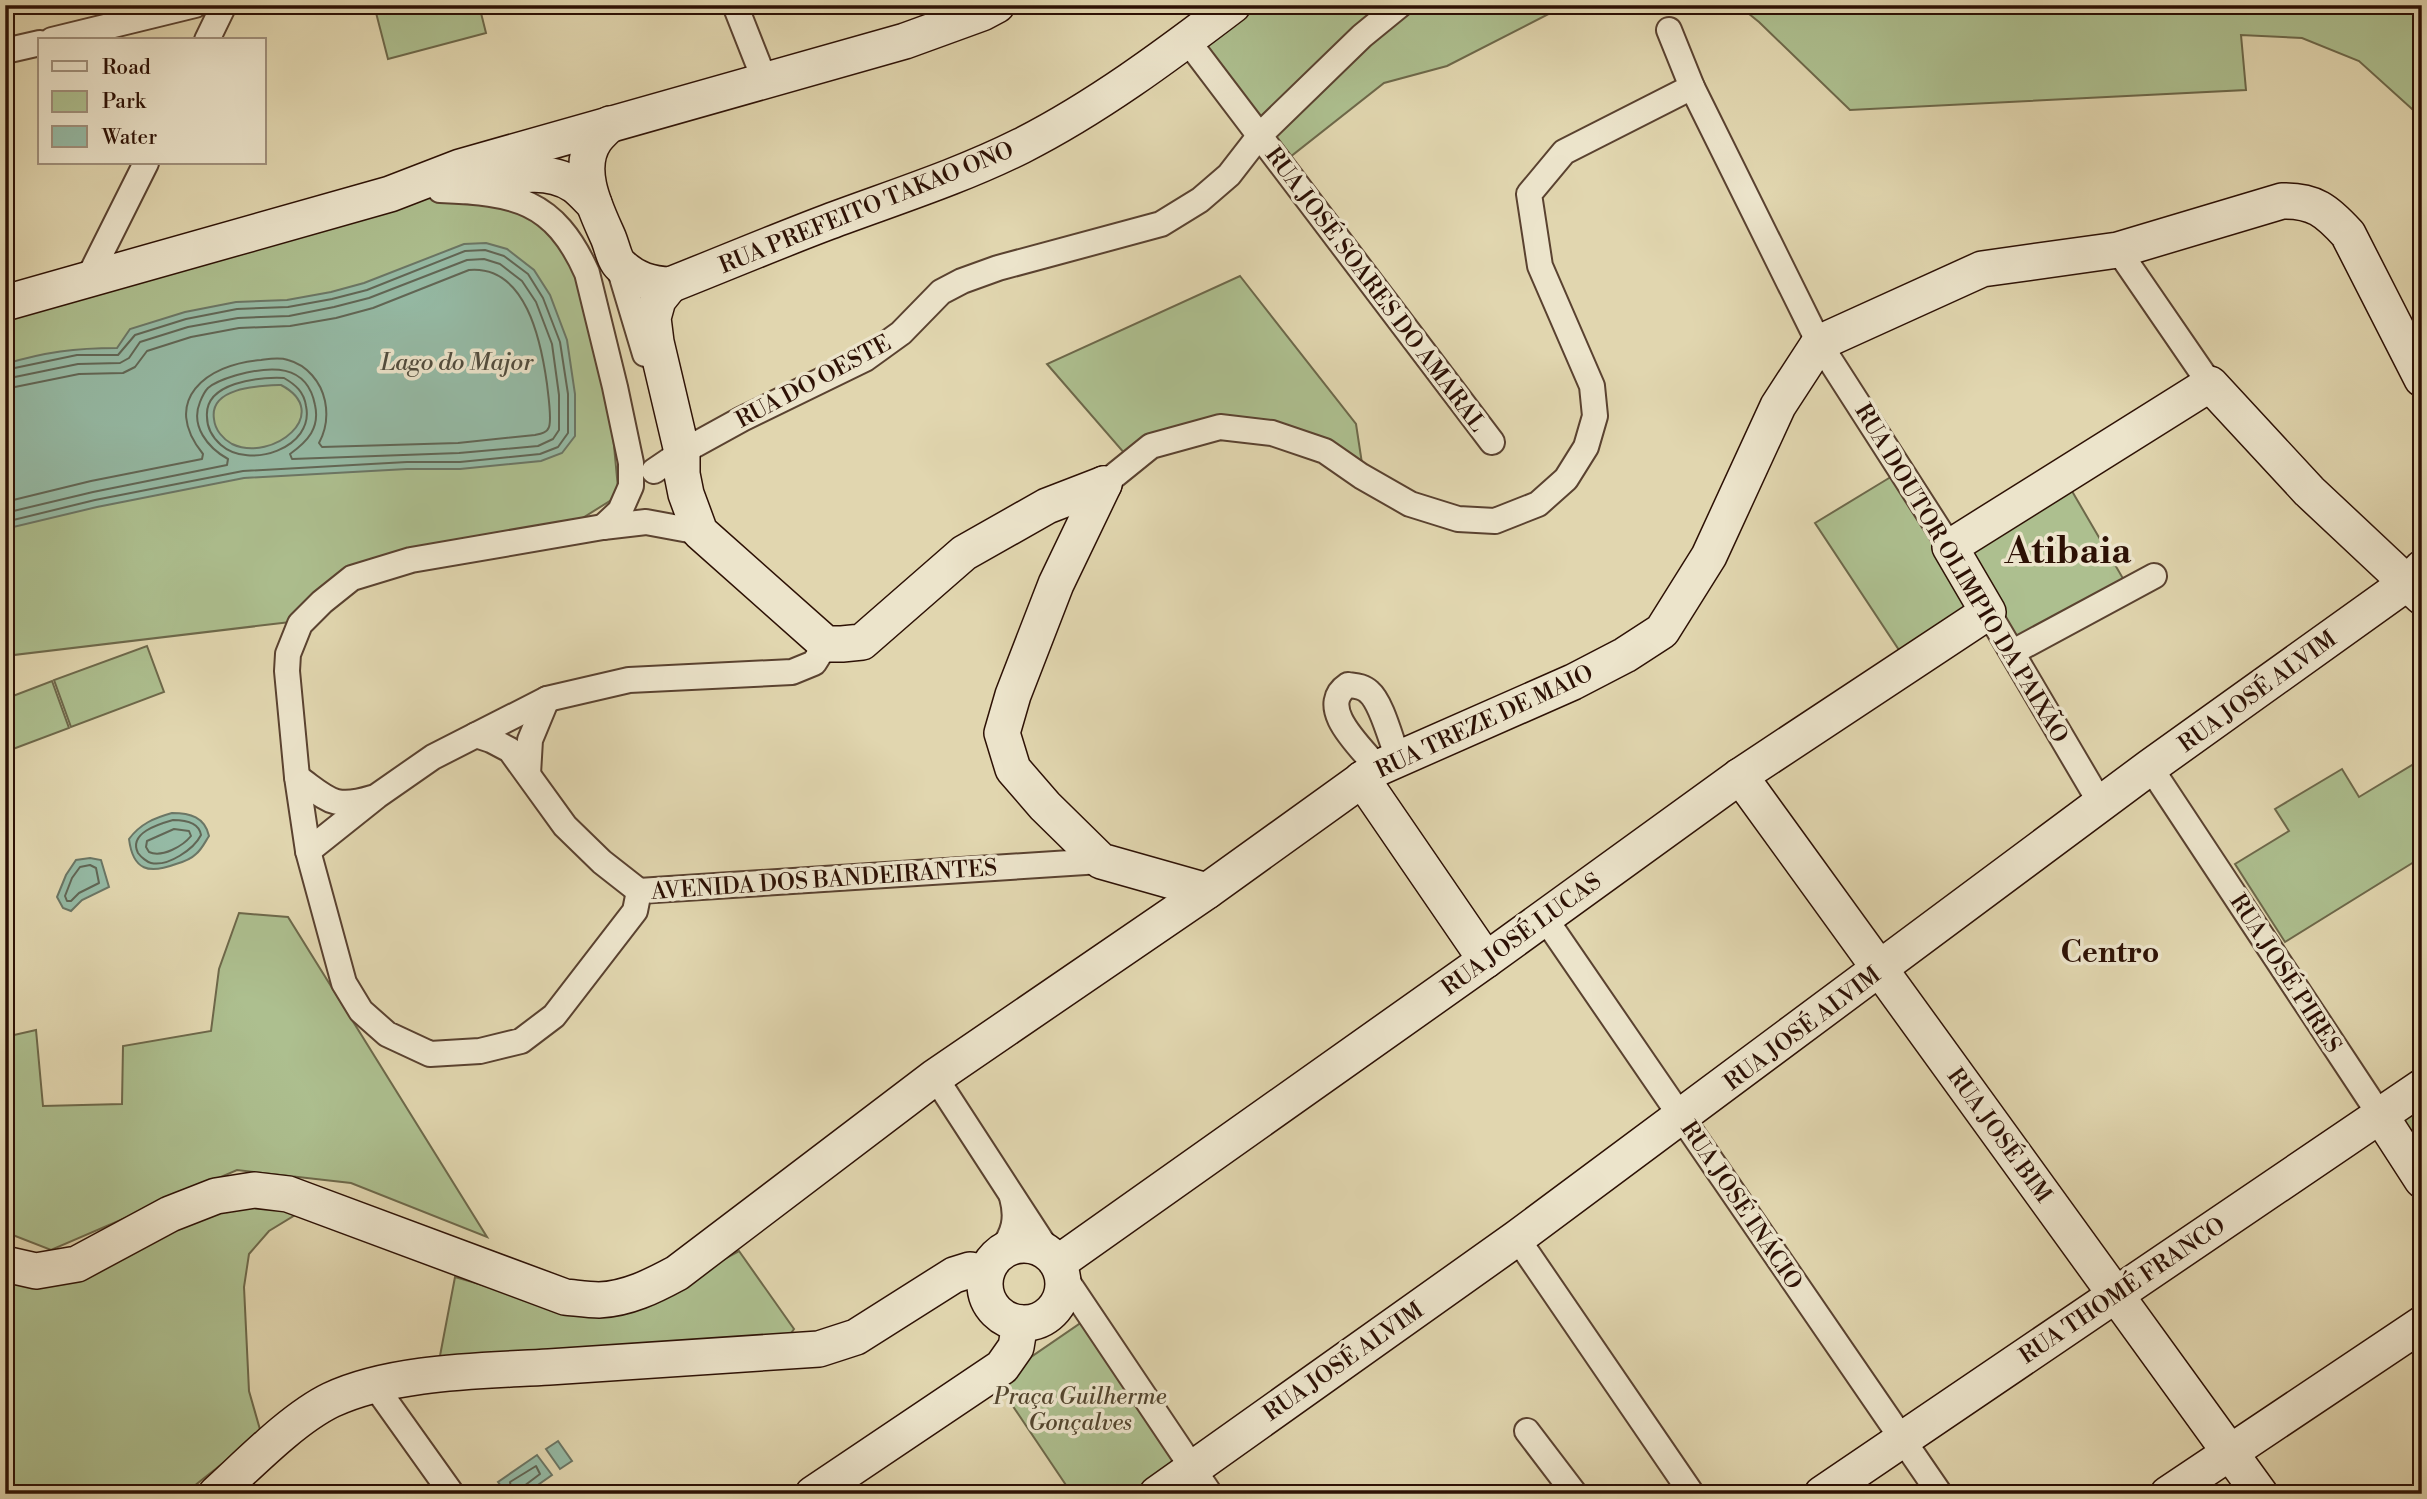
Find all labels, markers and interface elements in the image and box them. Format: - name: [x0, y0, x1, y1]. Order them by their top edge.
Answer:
- legend: [38, 38, 266, 164]
- text: Road: [102, 55, 151, 81]
- text: Park: [102, 89, 147, 115]
- text: Water: [101, 125, 157, 151]
- street label: RUA PREFEITO TAKAO ONO: [715, 136, 1018, 280]
- street label: RUA JOSÉ SOARES DO AMARAL: [1259, 141, 1493, 437]
- street label: RUA DO OESTE: [731, 329, 896, 435]
- water label: Lago do Major: [380, 348, 534, 378]
- street label: RUA DOUTOR OLIMPIO DA PAIXÃO: [1848, 398, 2076, 748]
- district label: Atibaia: [2004, 529, 2132, 575]
- street label: RUA JOSÉ ALVIM: [2172, 623, 2343, 759]
- street label: RUA TREZE DE MAIO: [1371, 659, 1598, 785]
- street label: AVENIDA DOS BANDEIRANTES: [649, 854, 998, 906]
- street label: RUA JOSÉ LUCAS: [1435, 866, 1607, 1002]
- street label: RUA JOSÉ PIRES: [2223, 888, 2349, 1058]
- district label: Centro: [2060, 934, 2160, 972]
- street label: RUA JOSÉ ALVIM: [1718, 959, 1887, 1097]
- street label: RUA JOSÉ BIM: [1941, 1062, 2059, 1209]
- street label: RUA JOSÉ INÁCIO: [1674, 1115, 1810, 1295]
- street label: RUA THOMÉ FRANCO: [2013, 1210, 2231, 1370]
- street label: RUA JOSÉ ALVIM: [1257, 1294, 1429, 1427]
- park label: Praça Guilherme Gonçalves: [993, 1383, 1167, 1437]

